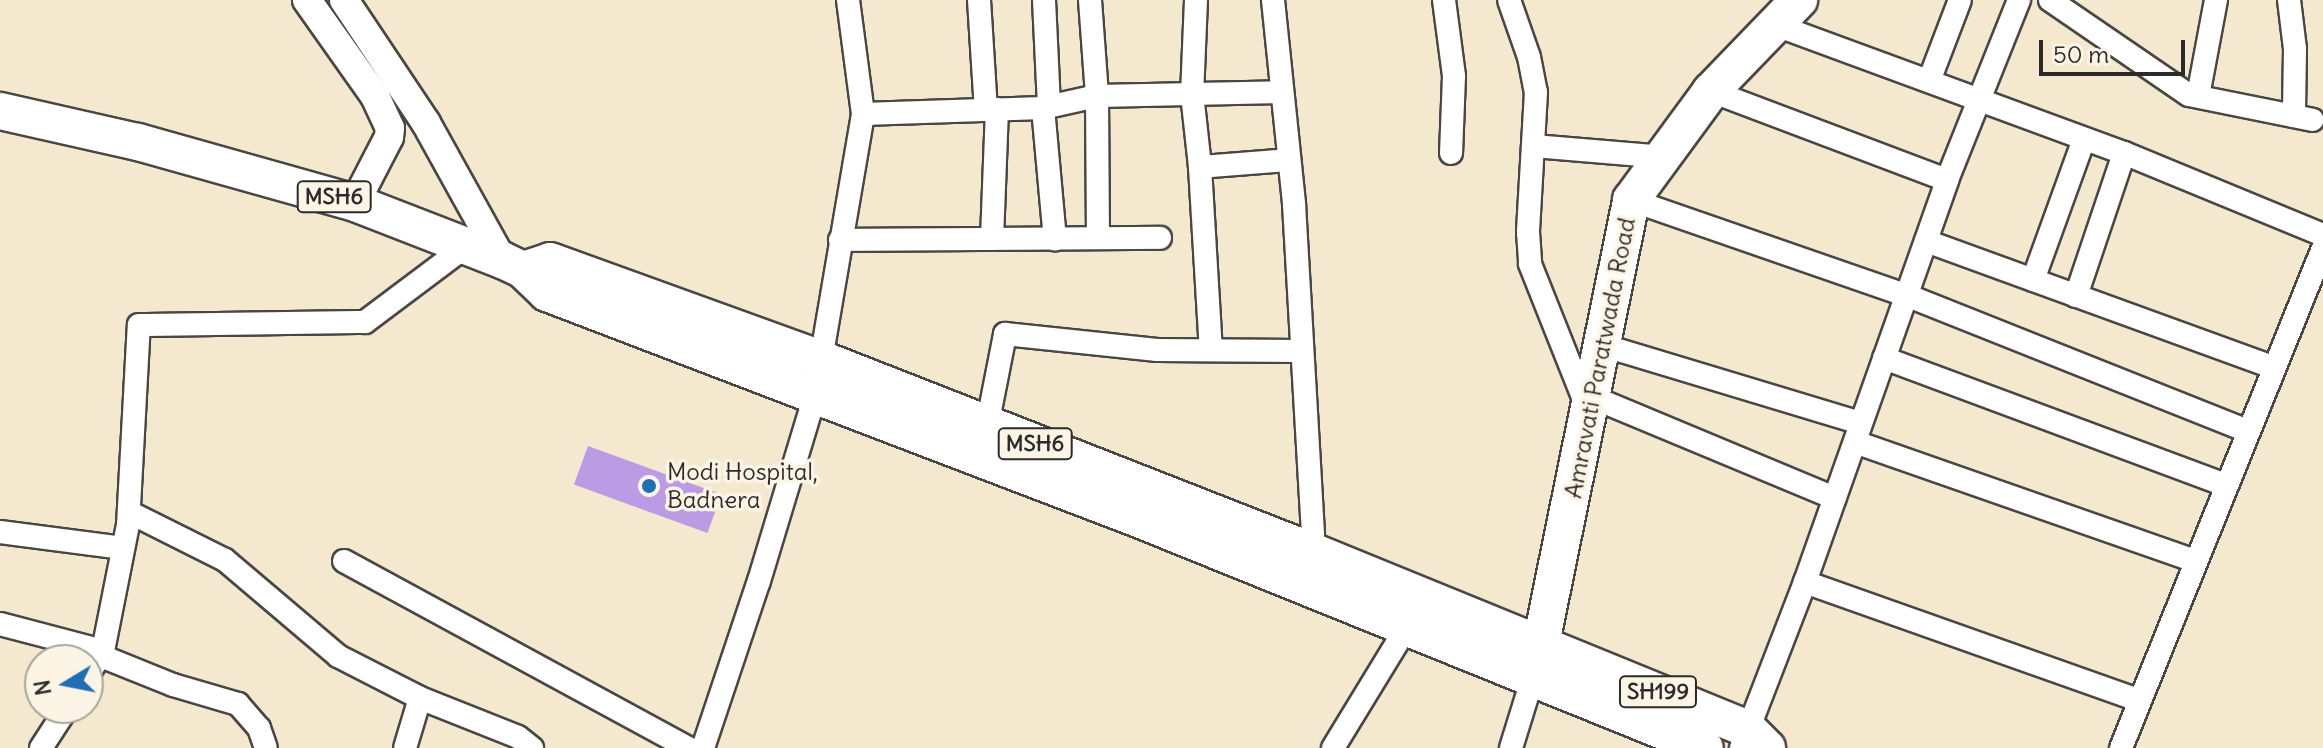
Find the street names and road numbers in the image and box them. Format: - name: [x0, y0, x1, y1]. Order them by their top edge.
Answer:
- road number: MSH6: [296, 179, 372, 215]
- street label: Amravati Paratwada Road: [1559, 215, 1641, 501]
- road number: MSH6: [997, 426, 1073, 462]
- road number: SH199: [1618, 674, 1698, 710]

